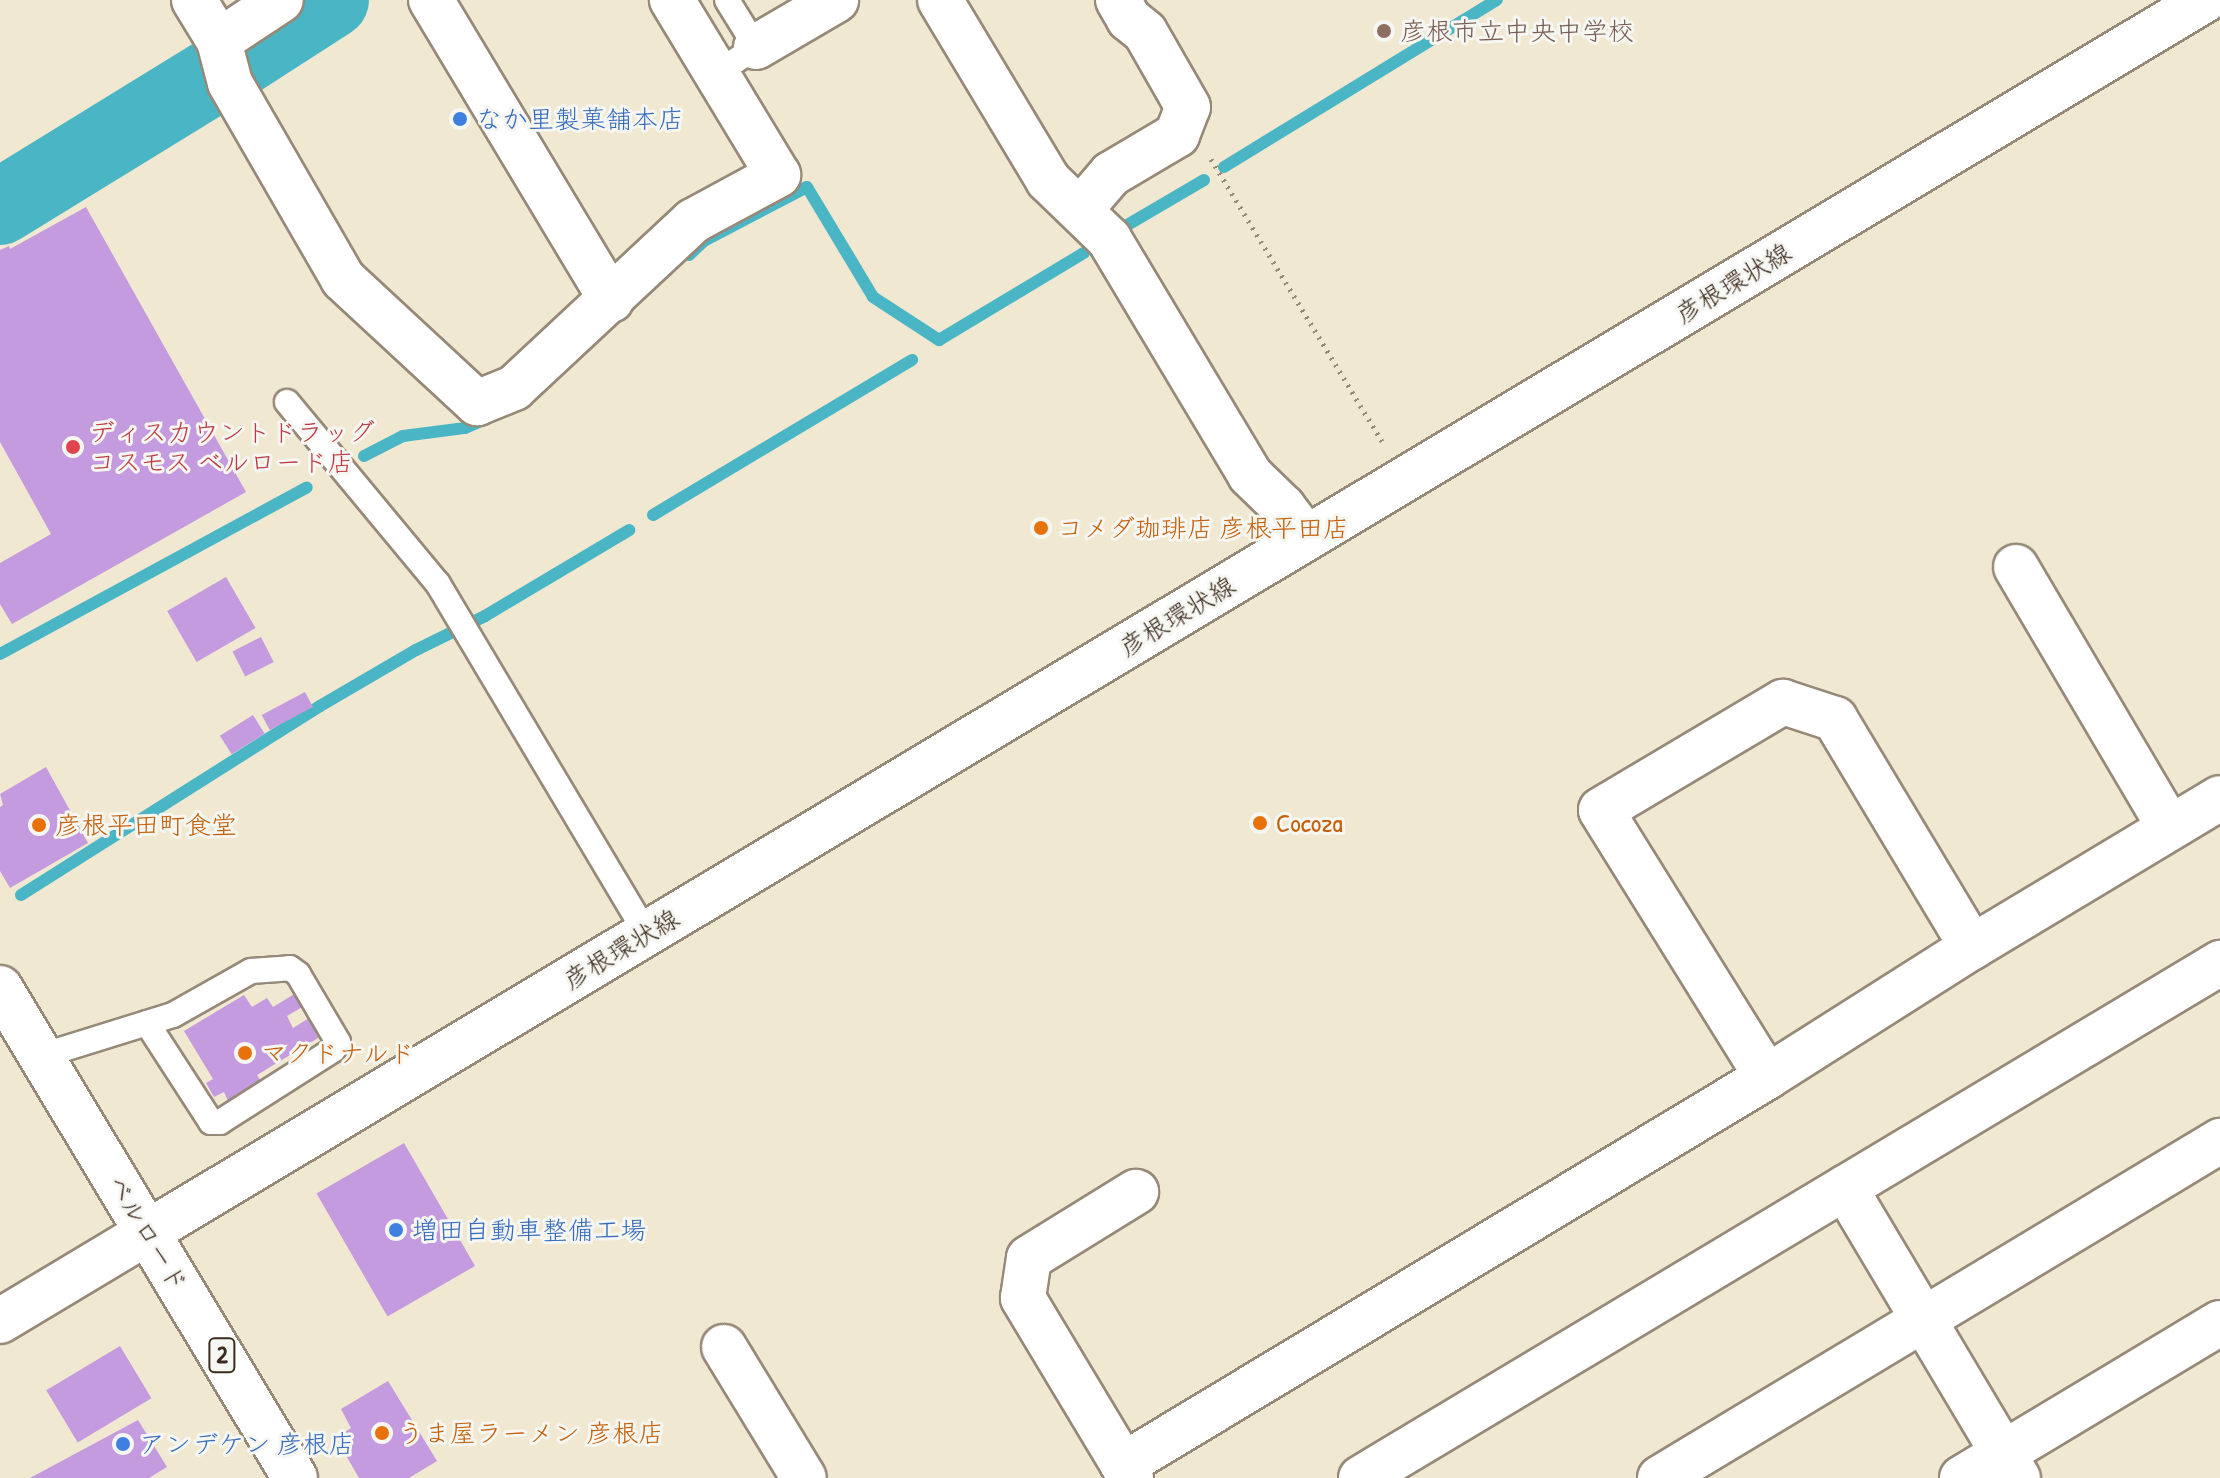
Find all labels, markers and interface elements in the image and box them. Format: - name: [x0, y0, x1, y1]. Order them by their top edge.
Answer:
- place label: 彦根市立中央中学校: [1400, 15, 1634, 47]
- marker: 彦根市立中央中学校: [1375, 22, 1393, 40]
- place label: なか里製菓舗本店: [476, 103, 684, 135]
- marker: なか里製菓舗本店: [451, 110, 469, 128]
- street label: 彦根環状線: [1669, 236, 1797, 330]
- place label: ディスカウントドラッグ コスモス ベルロード店: [89, 416, 375, 478]
- marker: ディスカウントドラッグ コスモス ベルロード店: [64, 438, 82, 456]
- place label: コメダ珈琲店 彦根平田店: [1057, 512, 1349, 544]
- marker: コメダ珈琲店 彦根平田店: [1032, 519, 1050, 537]
- street label: 彦根環状線: [1113, 569, 1241, 663]
- place label: Cocoza: [1276, 807, 1343, 839]
- place label: 彦根平田町食堂: [55, 809, 237, 841]
- marker: Cocoza: [1251, 814, 1269, 832]
- marker: 彦根平田町食堂: [30, 816, 48, 834]
- street label: 彦根環状線: [557, 902, 685, 996]
- place label: マクドナルド: [261, 1037, 417, 1069]
- marker: マクドナルド: [236, 1044, 254, 1062]
- street label: ベルロード: [101, 1169, 195, 1297]
- place label: 増田自動車整備工場: [412, 1214, 646, 1246]
- marker: 増田自動車整備工場: [387, 1221, 405, 1239]
- road number: 2: [208, 1335, 236, 1375]
- place label: うま屋ラーメン 彦根店: [398, 1417, 664, 1449]
- marker: うま屋ラーメン 彦根店: [373, 1424, 391, 1442]
- place label: アンデケン 彦根店: [139, 1428, 353, 1460]
- marker: アンデケン 彦根店: [114, 1435, 132, 1453]

